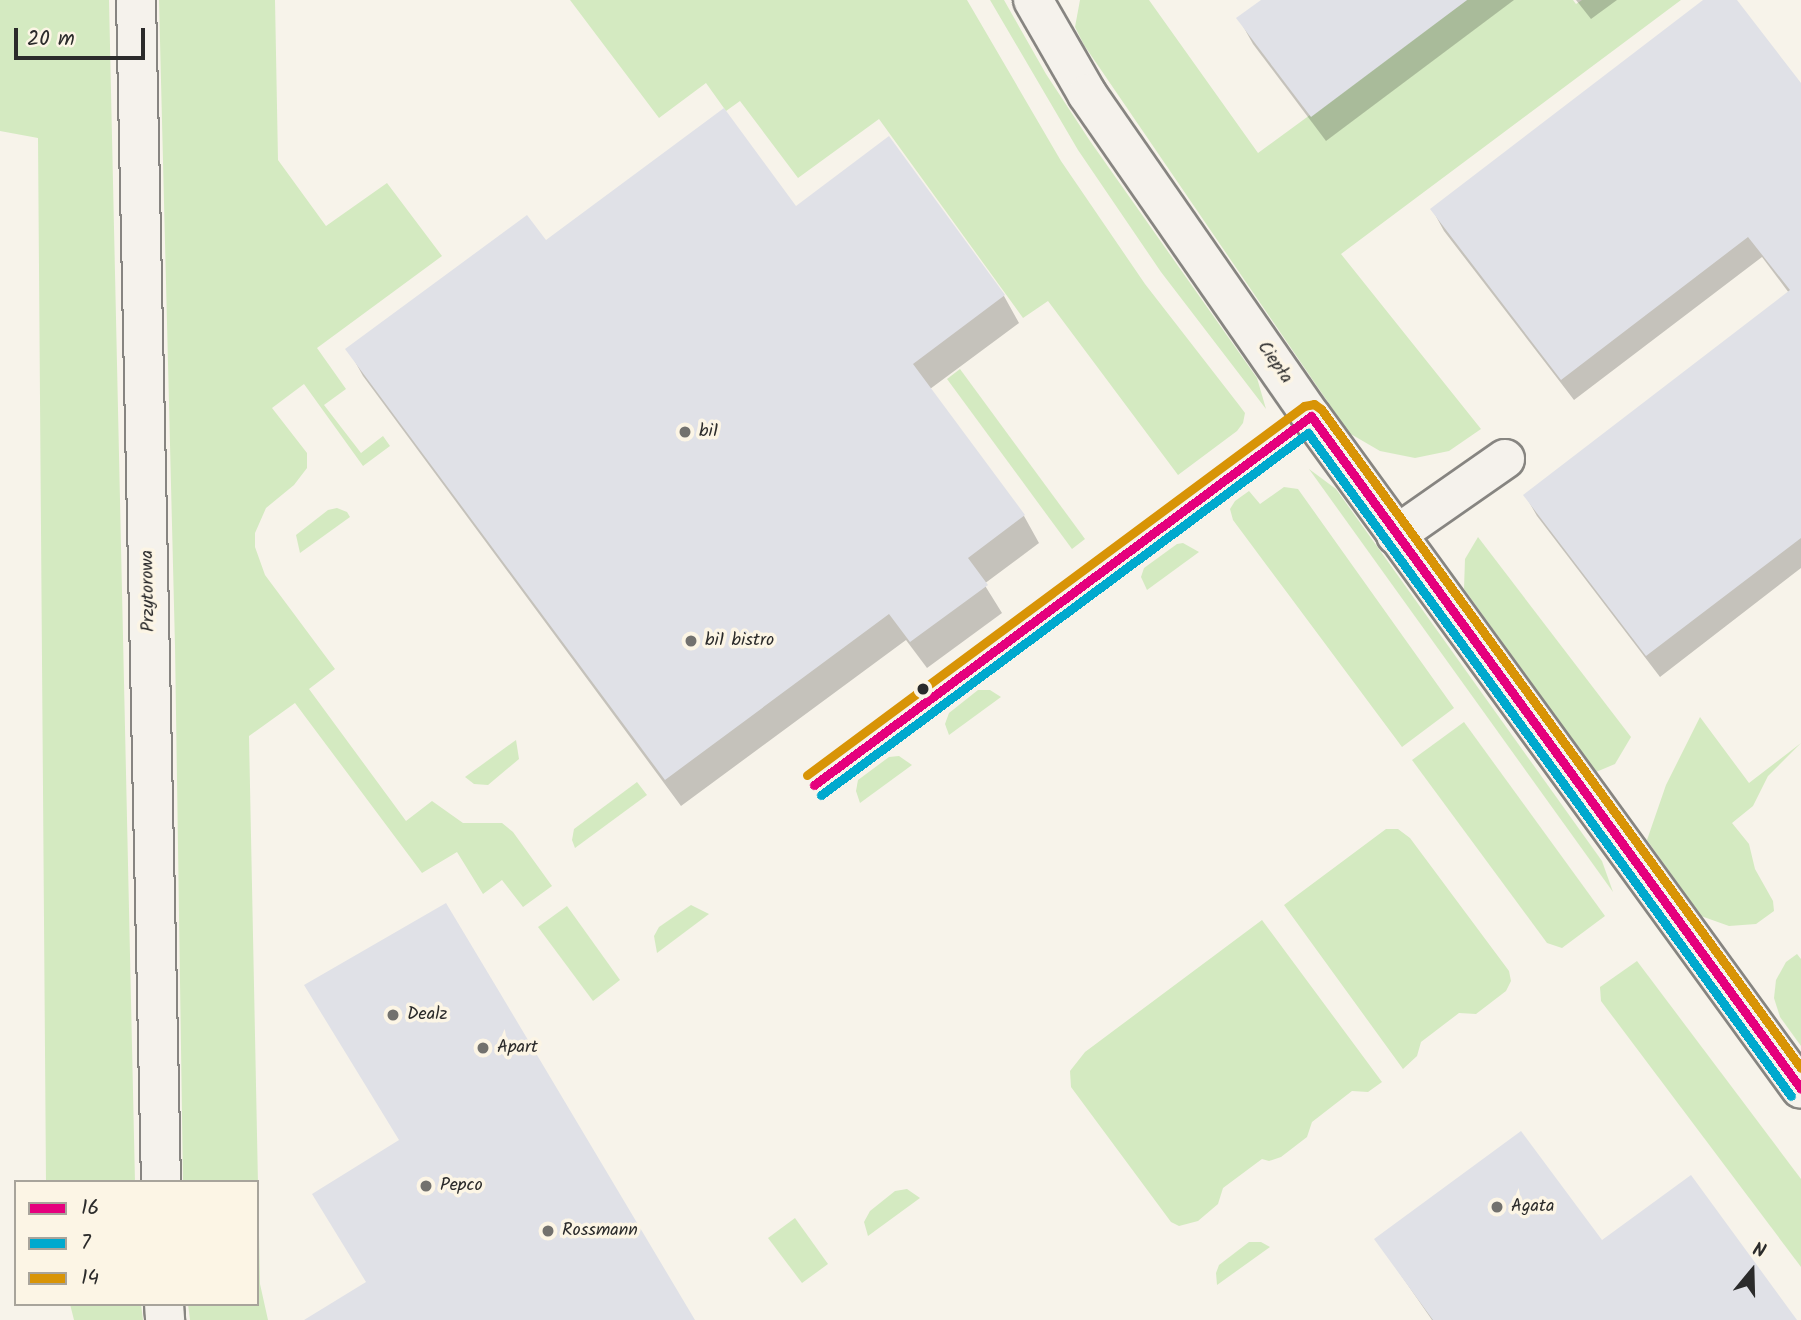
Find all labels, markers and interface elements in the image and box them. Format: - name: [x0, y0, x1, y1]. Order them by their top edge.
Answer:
- scale bar: [18, 14, 149, 58]
- text: 20 m: [27, 23, 75, 56]
- street label: Ciepła: [1252, 338, 1296, 388]
- place label: bi1: [699, 421, 718, 443]
- marker: bi1: [677, 424, 693, 440]
- street label: Przytorowa: [137, 550, 161, 632]
- place label: bi1 bistro: [705, 630, 774, 652]
- marker: bi1 bistro: [683, 633, 699, 649]
- unlabelled marker: [916, 682, 930, 696]
- place label: Dealz: [407, 1004, 447, 1026]
- marker: Dealz: [385, 1007, 401, 1023]
- place label: Apart: [497, 1037, 538, 1059]
- marker: Apart: [475, 1040, 491, 1056]
- place label: Pepco: [440, 1175, 483, 1197]
- marker: Pepco: [418, 1178, 434, 1194]
- legend: [14, 1180, 259, 1306]
- text: 16: [81, 1192, 99, 1225]
- place label: Agata: [1511, 1196, 1554, 1218]
- marker: Agata: [1489, 1199, 1505, 1215]
- place label: Rossmann: [562, 1220, 638, 1242]
- marker: Rossmann: [540, 1223, 556, 1239]
- text: 7: [81, 1227, 91, 1260]
- text: N: [1748, 1235, 1769, 1267]
- north arrow: [1717, 1236, 1787, 1306]
- text: 14: [81, 1262, 99, 1295]

